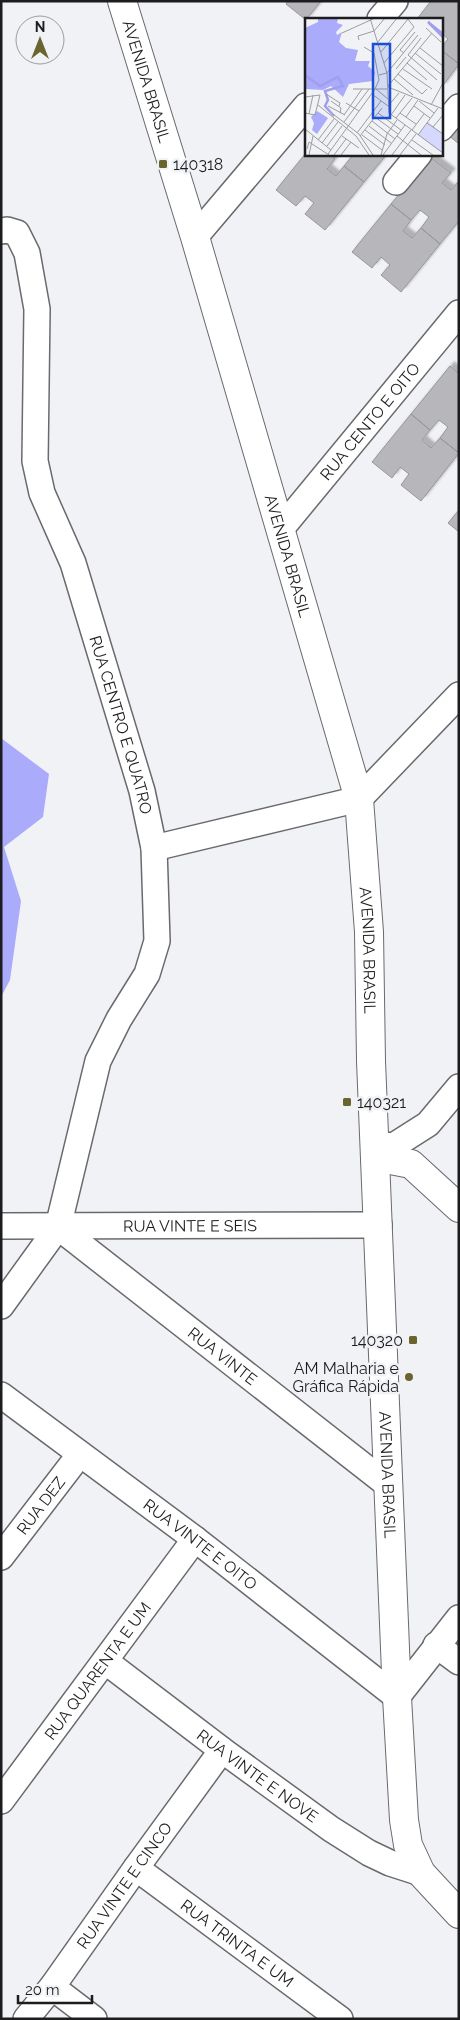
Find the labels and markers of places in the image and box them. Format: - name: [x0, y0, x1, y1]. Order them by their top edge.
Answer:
- place label: 140318: [173, 155, 223, 174]
- marker: 140318: [157, 158, 169, 170]
- place label: 140321: [357, 1093, 406, 1112]
- marker: 140321: [341, 1096, 353, 1108]
- place label: 140320: [351, 1331, 403, 1350]
- marker: 140320: [407, 1334, 419, 1346]
- place label: AM Malharia e Gráfica Rápida: [293, 1359, 399, 1396]
- marker: AM Malharia e Gráfica Rápida: [403, 1371, 415, 1383]

